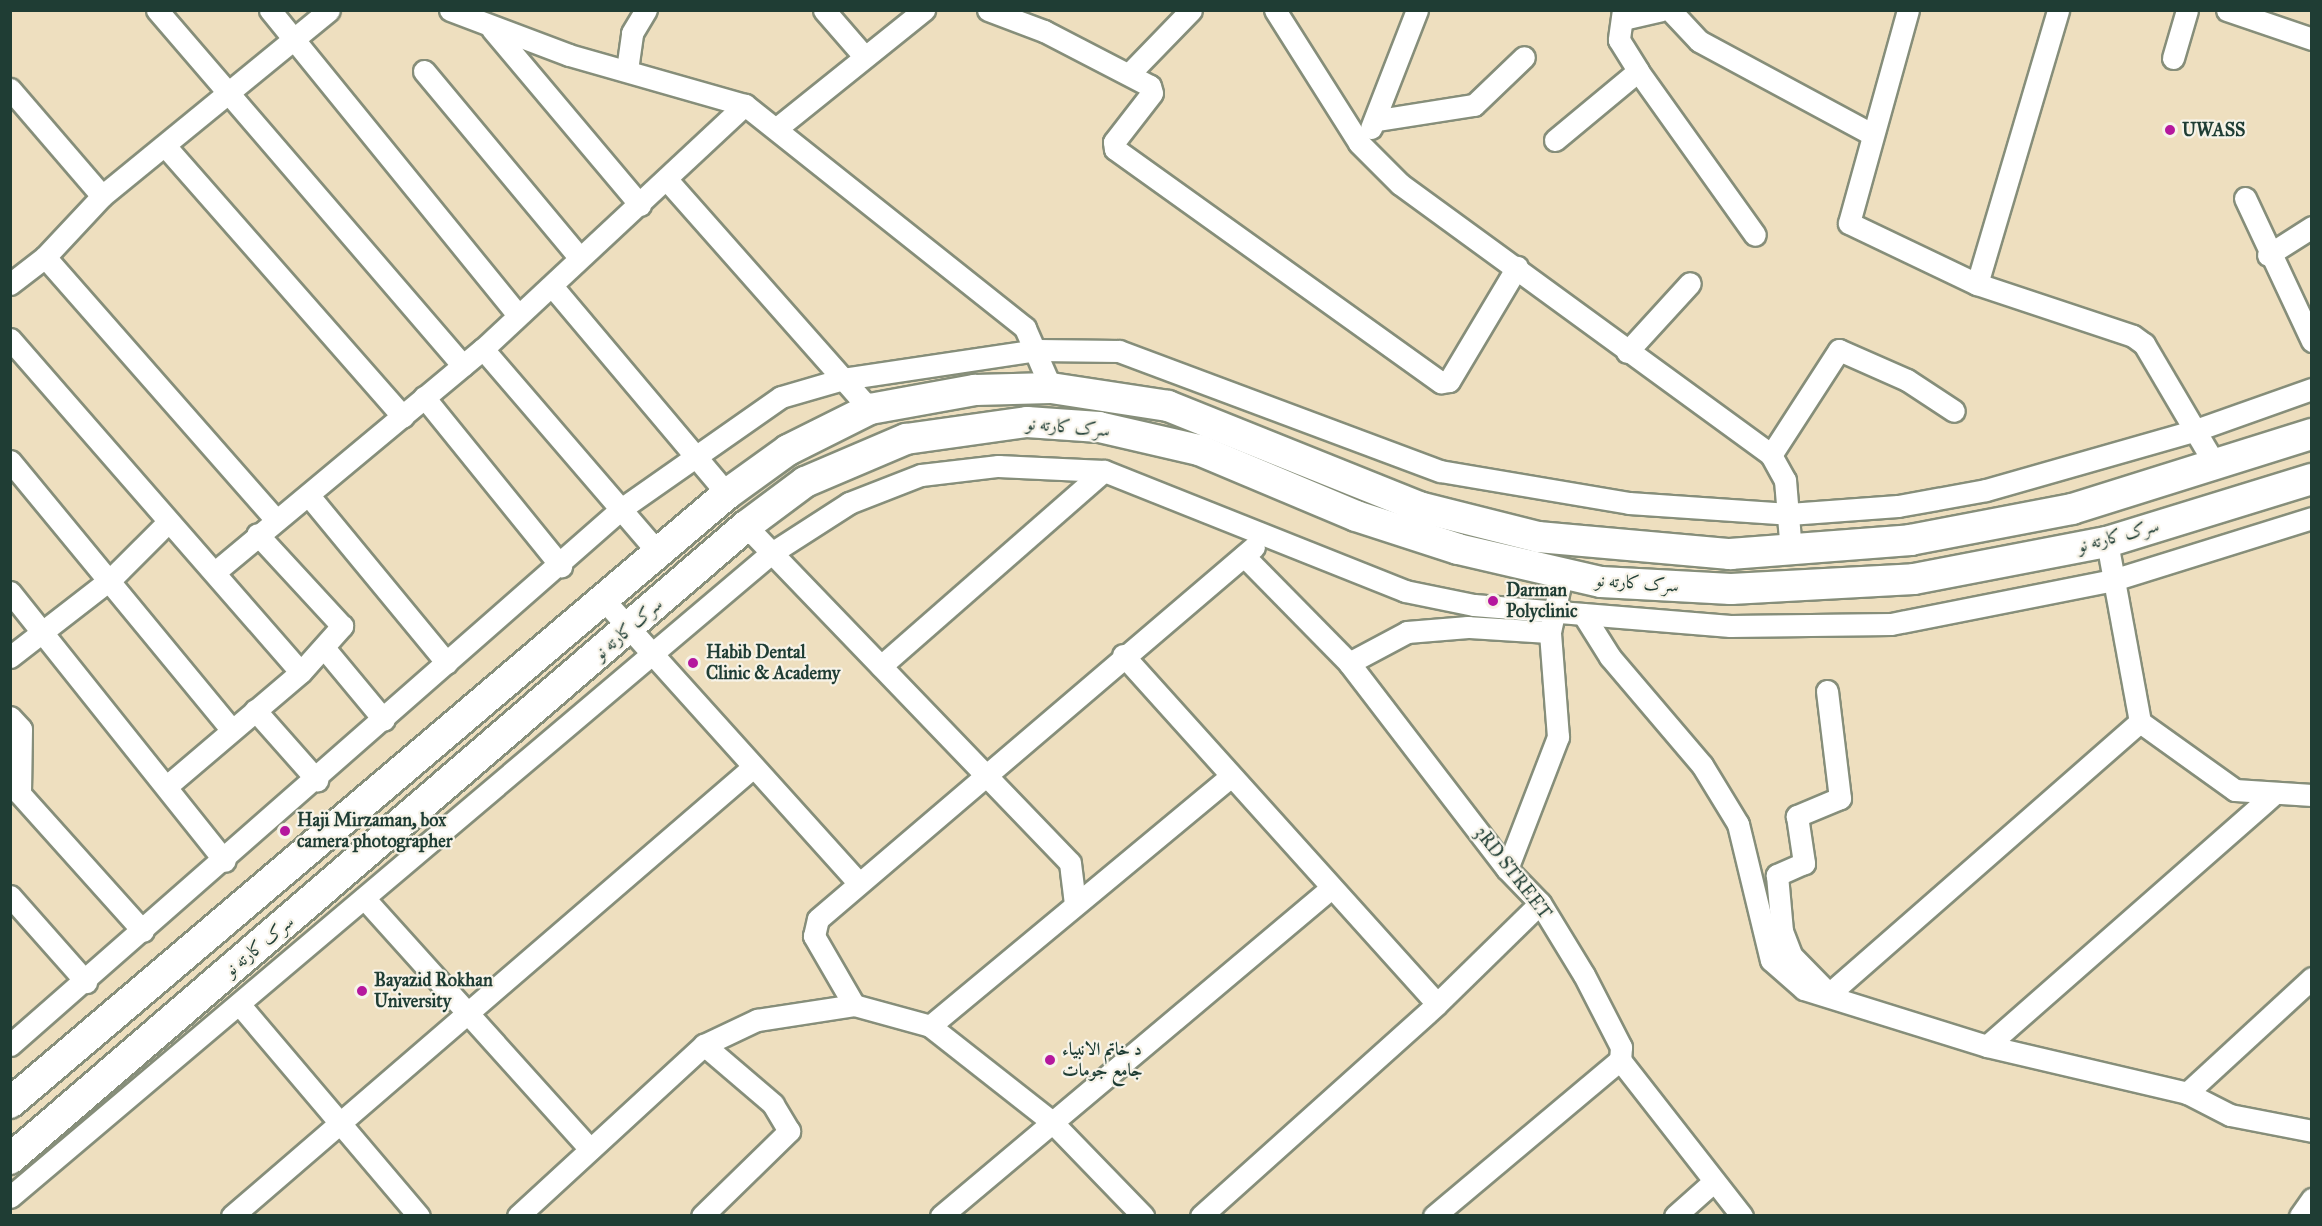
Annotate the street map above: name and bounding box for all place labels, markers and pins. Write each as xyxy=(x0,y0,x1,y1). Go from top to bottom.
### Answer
place label: UWASS xyxy=(2182,119,2245,141)
marker: UWASS xyxy=(2163,123,2177,137)
place label: Darman Polyclinic xyxy=(1506,580,1578,622)
marker: Darman Polyclinic xyxy=(1484,592,1502,610)
place label: Habib Dental Clinic & Academy xyxy=(706,642,840,684)
marker: Habib Dental Clinic & Academy xyxy=(684,654,702,672)
place label: Haji Mirzaman, box camera photographer xyxy=(297,810,452,852)
marker: Haji Mirzaman, box camera photographer xyxy=(278,824,292,838)
place label: Bayazid Rokhan University xyxy=(374,970,493,1012)
marker: Bayazid Rokhan University xyxy=(355,984,369,998)
place label: د خاتم الانبیاء جامع جومات xyxy=(1062,1039,1143,1082)
marker: د خاتم الانبیاء جامع جومات xyxy=(1043,1053,1057,1067)

